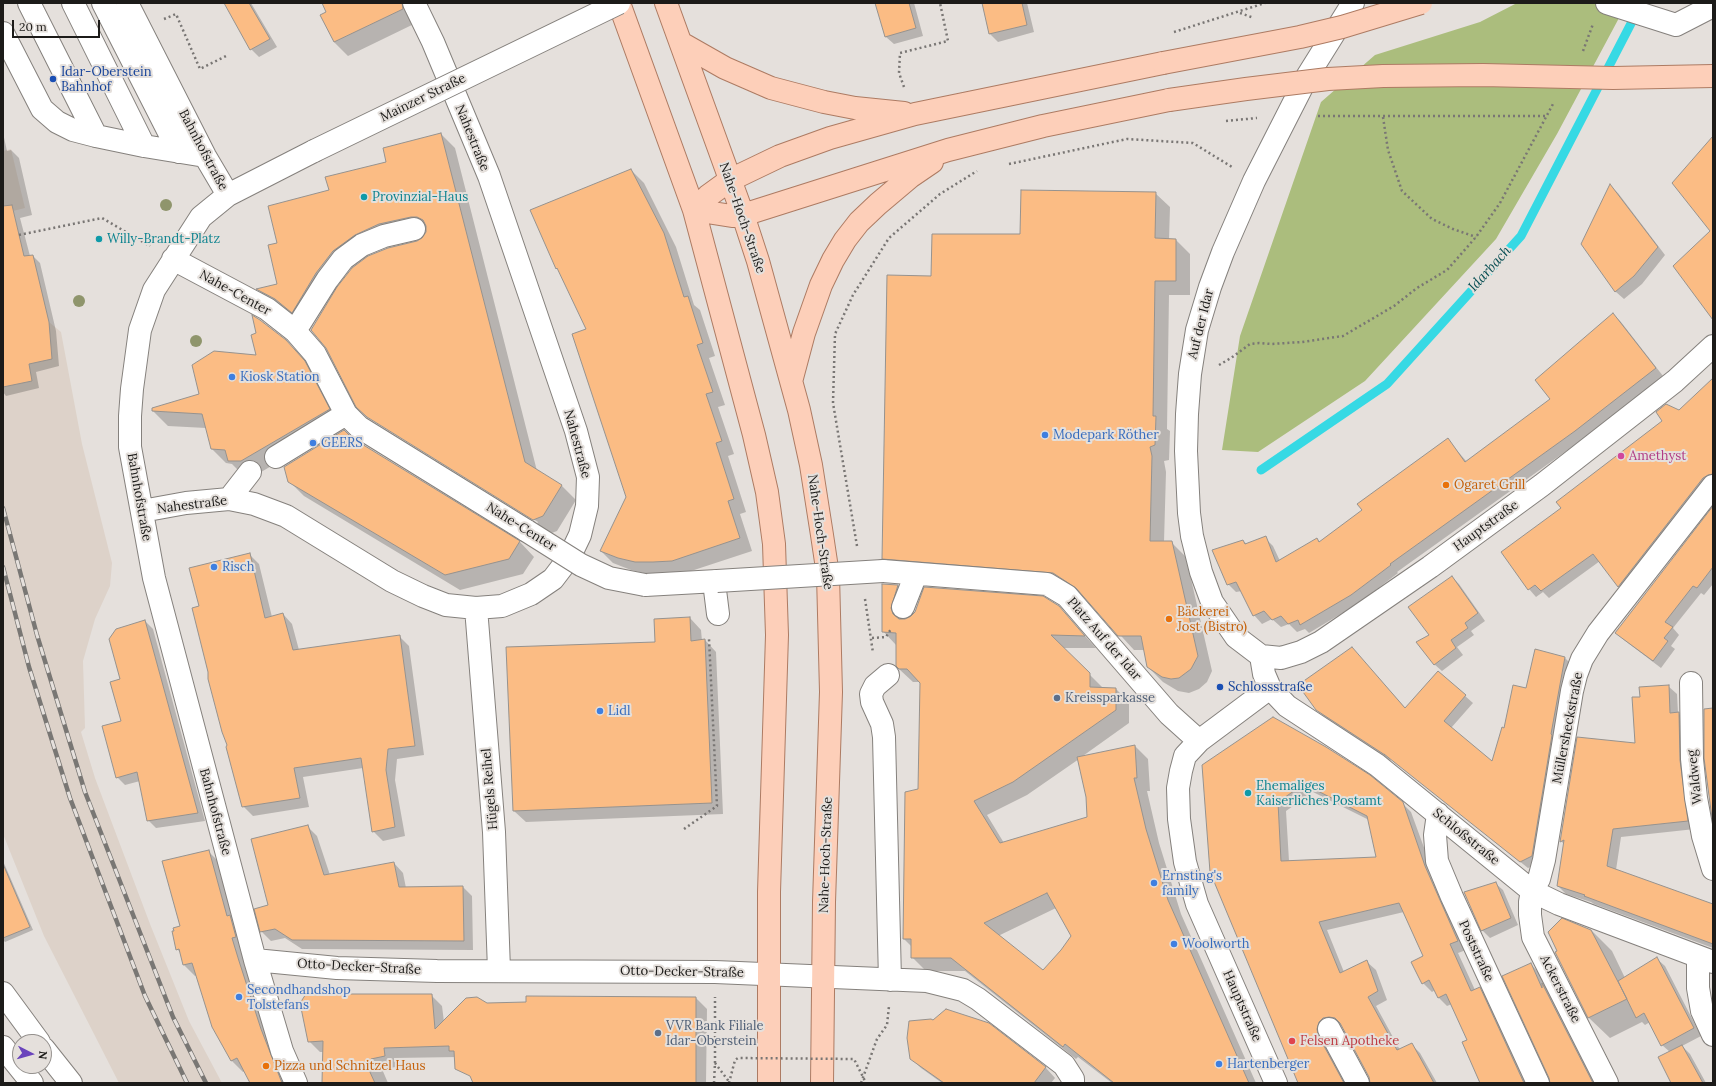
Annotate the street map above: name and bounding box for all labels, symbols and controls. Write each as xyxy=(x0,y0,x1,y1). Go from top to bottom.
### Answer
scale bar xyxy=(14,12,102,38)
text: 20 m xyxy=(19,19,47,34)
place label: Idar-Oberstein Bahnhof xyxy=(61,64,152,95)
street label: Mainzer Straße xyxy=(378,71,468,125)
marker: Idar-Oberstein Bahnhof xyxy=(48,74,58,84)
street label: Nahestraße xyxy=(452,102,492,174)
street label: Bahnhofstraße xyxy=(175,107,231,193)
street label: Nahe-Hoch-Straße xyxy=(716,160,768,276)
place label: Provinzial-Haus xyxy=(372,189,468,205)
marker: Provinzial-Haus xyxy=(359,192,369,202)
place label: Willy-Brandt-Platz xyxy=(107,231,220,247)
marker: Willy-Brandt-Platz xyxy=(94,234,104,244)
water label: Idarbach xyxy=(1465,243,1515,295)
street label: Nahe-Center xyxy=(197,267,273,319)
street label: Auf der Idar xyxy=(1185,287,1217,361)
place label: Kiosk Station xyxy=(240,369,320,385)
marker: Kiosk Station xyxy=(227,372,237,382)
street label: Nahestraße xyxy=(560,408,594,480)
place label: Modepark Röther xyxy=(1053,427,1159,443)
marker: Modepark Röther xyxy=(1040,430,1050,440)
place label: GEERS xyxy=(321,435,363,451)
marker: GEERS xyxy=(308,438,318,448)
place label: Amethyst xyxy=(1629,448,1686,464)
marker: Amethyst xyxy=(1616,451,1626,461)
street label: Bahnhofstraße xyxy=(124,452,154,542)
street label: Nahe-Hoch-Straße xyxy=(804,473,836,591)
place label: Ogaret Grill xyxy=(1454,477,1525,493)
marker: Ogaret Grill xyxy=(1441,480,1451,490)
street label: Nahestraße xyxy=(156,493,228,517)
street label: Hauptstraße xyxy=(1451,497,1521,555)
street label: Nahe-Center xyxy=(483,499,559,555)
place label: Risch xyxy=(222,559,255,575)
marker: Risch xyxy=(209,562,219,572)
street label: Platz Auf der Idar xyxy=(1064,594,1144,684)
place label: Bäckerei Jost (Bistro) xyxy=(1177,604,1247,635)
marker: Bäckerei Jost (Bistro) xyxy=(1164,614,1174,624)
street label: Müllersheckstraße xyxy=(1550,671,1586,785)
place label: Schlossstraße xyxy=(1228,679,1312,695)
marker: Schlossstraße xyxy=(1215,682,1225,692)
place label: Kreissparkasse xyxy=(1065,690,1155,706)
marker: Kreissparkasse xyxy=(1052,693,1062,703)
place label: Lidl xyxy=(608,703,630,719)
marker: Lidl xyxy=(595,706,605,716)
street label: Hügels Reihel xyxy=(479,748,501,830)
street label: Waldweg xyxy=(1684,749,1706,805)
street label: Bahnhofstraße xyxy=(196,767,234,857)
place label: Ehemaliges Kaiserliches Postamt xyxy=(1256,778,1382,809)
marker: Ehemaliges Kaiserliches Postamt xyxy=(1243,788,1253,798)
street label: Nahe-Hoch-Straße xyxy=(816,797,836,913)
street label: Schloßstraße xyxy=(1430,805,1502,869)
place label: Ernsting's family xyxy=(1162,868,1222,899)
marker: Ernsting's family xyxy=(1149,878,1159,888)
street label: Poststraße xyxy=(1455,918,1497,984)
place label: Woolworth xyxy=(1182,936,1250,952)
marker: Woolworth xyxy=(1169,939,1179,949)
street label: Ackerstraße xyxy=(1536,953,1584,1025)
street label: Otto-Decker-Straße xyxy=(297,956,421,978)
street label: Otto-Decker-Straße xyxy=(620,963,744,981)
street label: Hauptstraße xyxy=(1219,968,1265,1044)
place label: Secondhandshop Tolstefans xyxy=(247,982,351,1013)
marker: Secondhandshop Tolstefans xyxy=(234,992,244,1002)
place label: VVR Bank Filiale Idar-Oberstein xyxy=(666,1018,764,1049)
marker: VVR Bank Filiale Idar-Oberstein xyxy=(653,1028,663,1038)
place label: Felsen Apotheke xyxy=(1300,1033,1399,1049)
north arrow xyxy=(12,1034,52,1074)
marker: Felsen Apotheke xyxy=(1287,1036,1297,1046)
text: N xyxy=(36,1050,50,1060)
place label: Hartenberger xyxy=(1227,1056,1309,1072)
place label: Pizza und Schnitzel Haus xyxy=(274,1058,426,1074)
marker: Hartenberger xyxy=(1214,1059,1224,1069)
marker: Pizza und Schnitzel Haus xyxy=(261,1061,271,1071)

